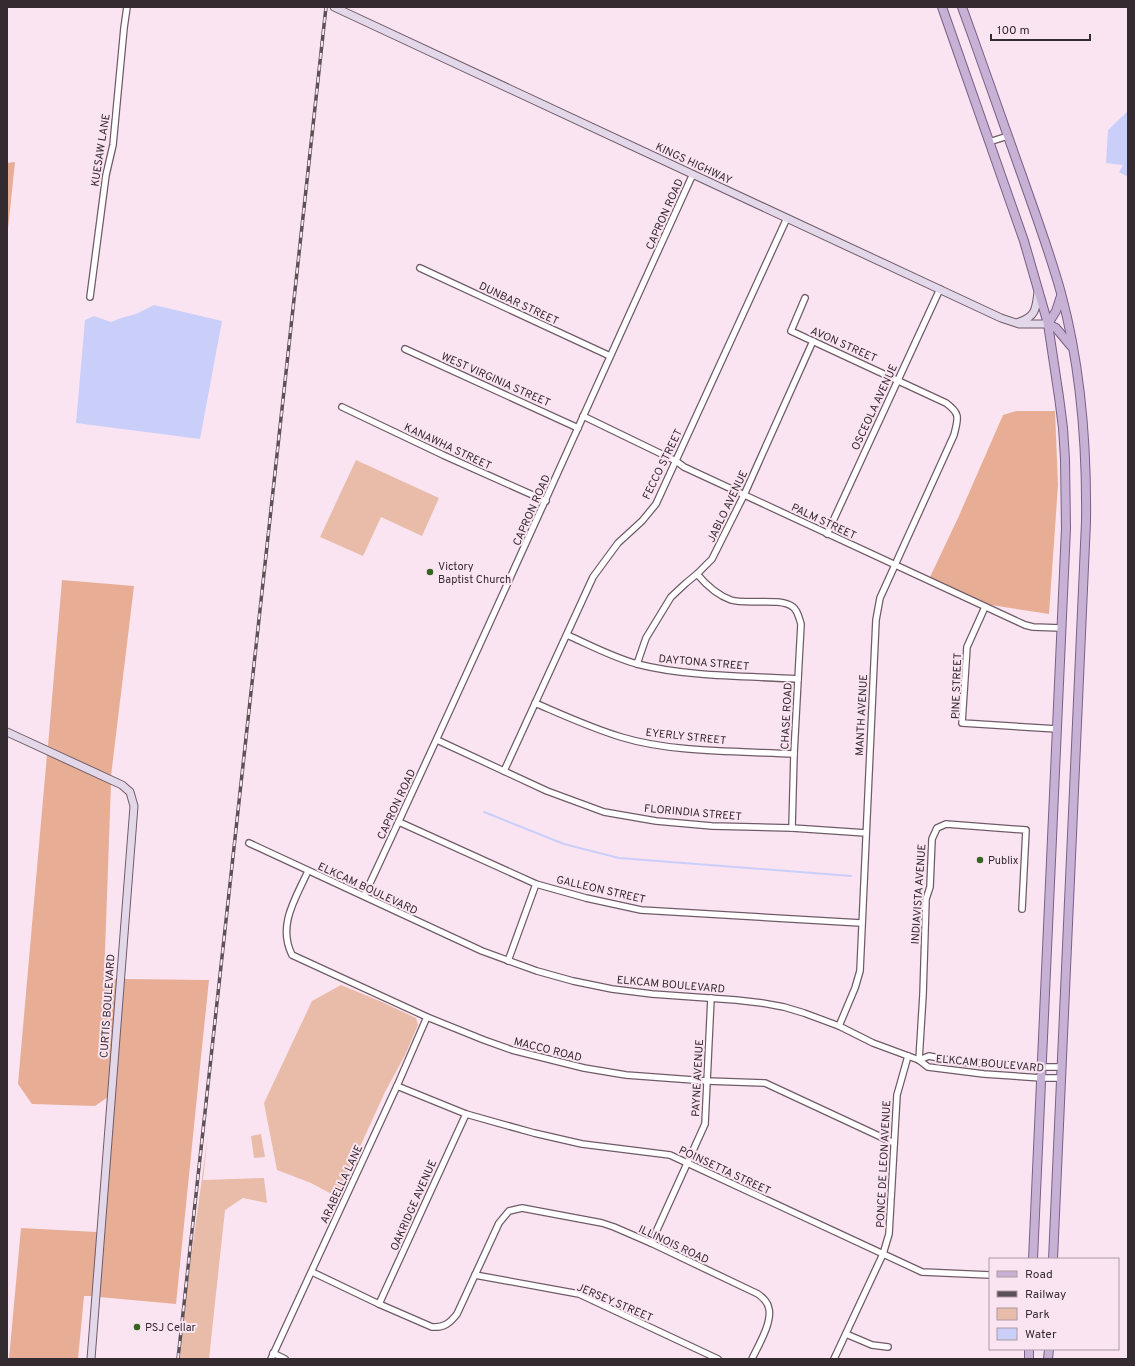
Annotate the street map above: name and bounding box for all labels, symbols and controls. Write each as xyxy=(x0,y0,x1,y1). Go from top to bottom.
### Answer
scale bar xyxy=(991,16,1090,42)
text: 100 m xyxy=(997,23,1030,39)
street label: KUESAW LANE xyxy=(88,113,114,188)
street label: KINGS HIGHWAY xyxy=(653,140,734,188)
street label: CAPRON ROAD xyxy=(643,177,687,252)
street label: DUNBAR STREET xyxy=(476,279,561,329)
street label: AVON STREET xyxy=(808,324,879,366)
street label: WEST VIRGINIA STREET xyxy=(439,350,552,410)
street label: OSCEOLA AVENUE xyxy=(849,362,901,453)
street label: KANAWHA STREET xyxy=(402,421,493,473)
street label: FECCO STREET xyxy=(640,427,686,502)
street label: JABLO AVENUE xyxy=(704,468,751,545)
street label: CAPRON ROAD xyxy=(510,473,554,548)
street label: PALM STREET xyxy=(789,501,858,543)
place label: Victory Baptist Church xyxy=(438,560,511,587)
marker: Victory Baptist Church xyxy=(425,567,435,577)
street label: DAYTONA STREET xyxy=(658,652,750,674)
street label: PINE STREET xyxy=(949,653,965,720)
street label: MANTH AVENUE xyxy=(853,674,871,756)
street label: CHASE ROAD xyxy=(778,682,796,750)
street label: EYERLY STREET xyxy=(645,726,727,748)
street label: CAPRON ROAD xyxy=(374,767,419,842)
street label: FLORINDIA STREET xyxy=(643,802,742,824)
street label: INDIAVISTA AVENUE xyxy=(909,843,929,945)
place label: Publix xyxy=(988,854,1019,868)
marker: Publix xyxy=(975,855,985,865)
street label: ELKCAM BOULEVARD xyxy=(315,860,420,918)
street label: GALLEON STREET xyxy=(555,873,647,907)
street label: CURTIS BOULEVARD xyxy=(97,954,119,1058)
street label: ELKCAM BOULEVARD xyxy=(616,973,726,997)
street label: MACCO ROAD xyxy=(512,1035,583,1065)
street label: PAYNE AVENUE xyxy=(689,1039,707,1117)
street label: ELKCAM BOULEVARD xyxy=(935,1052,1045,1076)
street label: PONCE DE LEON AVENUE xyxy=(874,1100,894,1228)
street label: ARABELLA LANE xyxy=(318,1143,366,1226)
street label: POINSETTA STREET xyxy=(676,1143,773,1198)
street label: OAKRIDGE AVENUE xyxy=(388,1158,440,1253)
street label: ILLINOIS ROAD xyxy=(636,1222,711,1267)
legend xyxy=(989,1258,1119,1350)
text: Road xyxy=(1025,1267,1053,1283)
street label: JERSEY STREET xyxy=(574,1281,655,1325)
text: Railway xyxy=(1025,1287,1066,1303)
text: Park xyxy=(1025,1307,1050,1323)
place label: PSJ Cellar xyxy=(145,1321,197,1335)
marker: PSJ Cellar xyxy=(132,1322,142,1332)
text: Water xyxy=(1025,1327,1057,1343)

